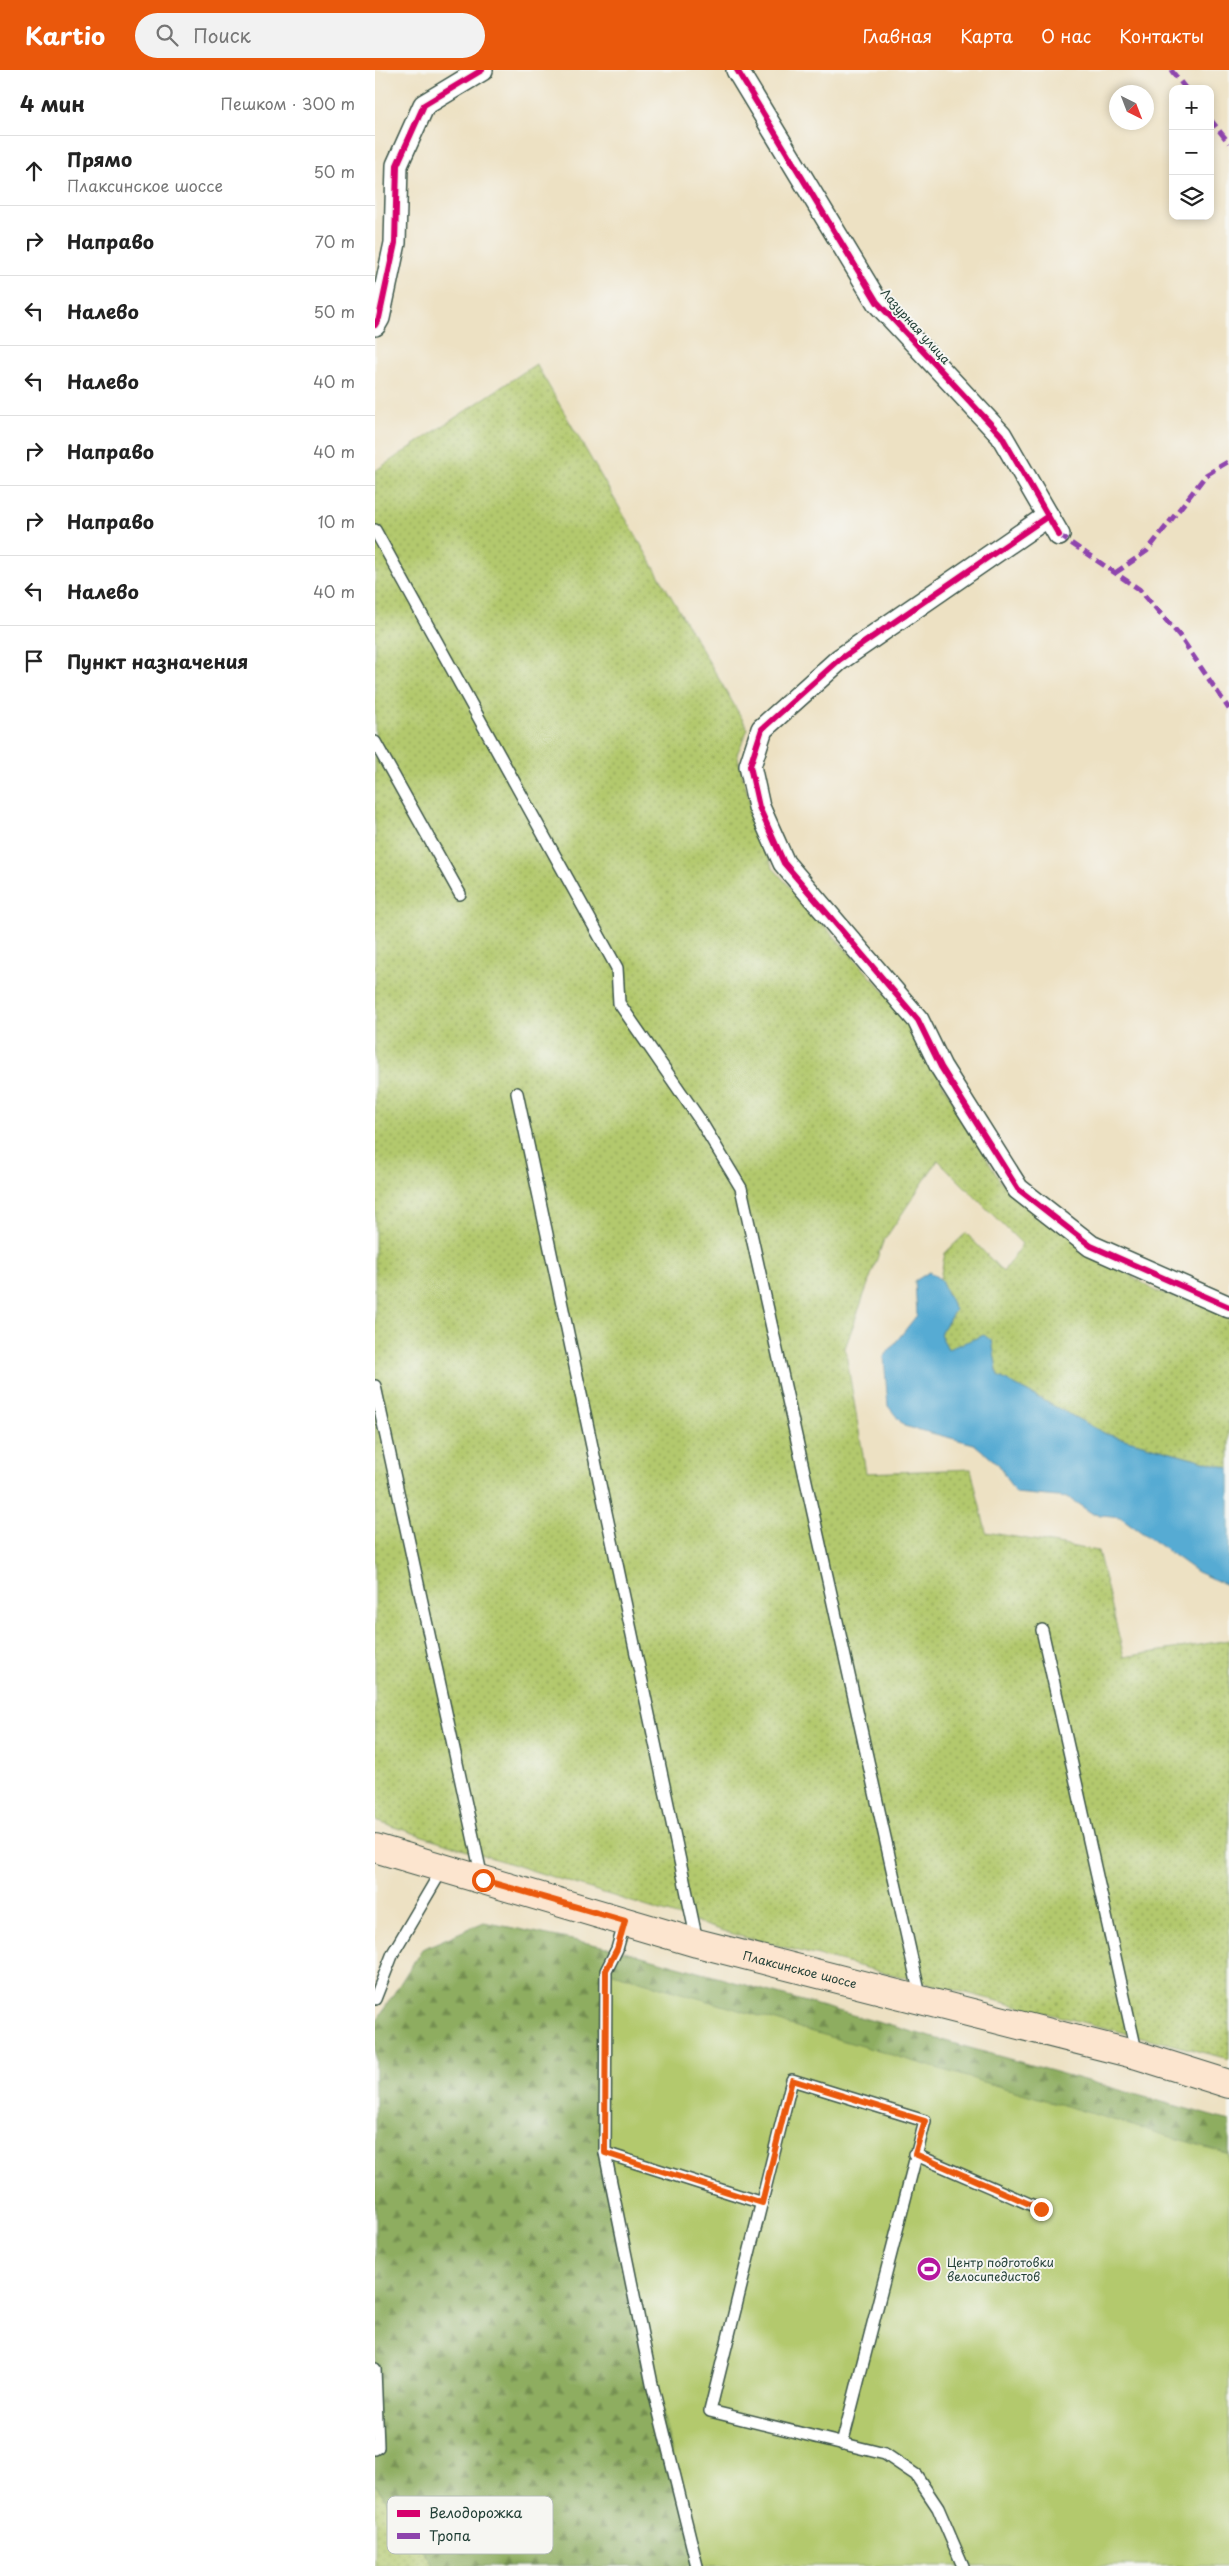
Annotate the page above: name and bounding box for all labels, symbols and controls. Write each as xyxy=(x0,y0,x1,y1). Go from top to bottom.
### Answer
search box xyxy=(135,13,485,58)
text: Kartio xyxy=(25,17,105,53)
icon: search xyxy=(153,21,181,49)
text: Поиск xyxy=(193,21,251,49)
text: Главная xyxy=(863,22,932,49)
text: Карта xyxy=(960,22,1013,49)
text: О нас xyxy=(1041,22,1091,49)
text: Контакты xyxy=(1119,22,1204,49)
north arrow xyxy=(1109,85,1154,130)
map controls xyxy=(1169,85,1214,220)
button: + xyxy=(1169,85,1214,130)
text: 4 мин xyxy=(20,87,85,119)
text: Пешком · 300 m xyxy=(221,91,355,115)
button: − xyxy=(1169,130,1214,175)
text: Прямо xyxy=(67,145,132,173)
icon: ahead xyxy=(20,157,48,185)
text: 50 m xyxy=(314,159,355,183)
text: Плаксинское шоссе xyxy=(67,173,223,197)
button: layers xyxy=(1169,175,1214,220)
icon: right xyxy=(20,227,48,255)
text: Направо xyxy=(67,227,154,255)
text: 70 m xyxy=(315,229,355,253)
street label: Лазурная улица xyxy=(877,284,955,368)
icon: left xyxy=(20,297,48,325)
text: Налево xyxy=(67,297,139,325)
text: 50 m xyxy=(314,299,355,323)
icon: left xyxy=(20,367,48,395)
text: Налево xyxy=(67,367,139,395)
text: 40 m xyxy=(313,369,355,393)
icon: right xyxy=(20,437,48,465)
text: Направо xyxy=(67,437,154,465)
text: 40 m xyxy=(313,439,355,463)
icon: right xyxy=(20,507,48,535)
text: Направо xyxy=(67,507,154,535)
text: 10 m xyxy=(318,509,355,533)
icon: left xyxy=(20,577,48,605)
text: Налево xyxy=(67,577,139,605)
text: 40 m xyxy=(313,579,355,603)
icon: arrive xyxy=(20,647,48,675)
text: Пункт назначения xyxy=(67,647,248,675)
route start xyxy=(472,1869,495,1892)
street label: Плаксинское шоссе xyxy=(741,1946,859,1992)
route end xyxy=(1030,2198,1053,2221)
place label: Центр подготовки велосипедистов xyxy=(947,2253,1054,2285)
sports icon: Центр подготовки велосипедистов xyxy=(916,2256,942,2282)
legend xyxy=(387,2496,553,2554)
text: Велодорожка xyxy=(429,2502,523,2523)
text: Тропа xyxy=(429,2525,471,2546)

